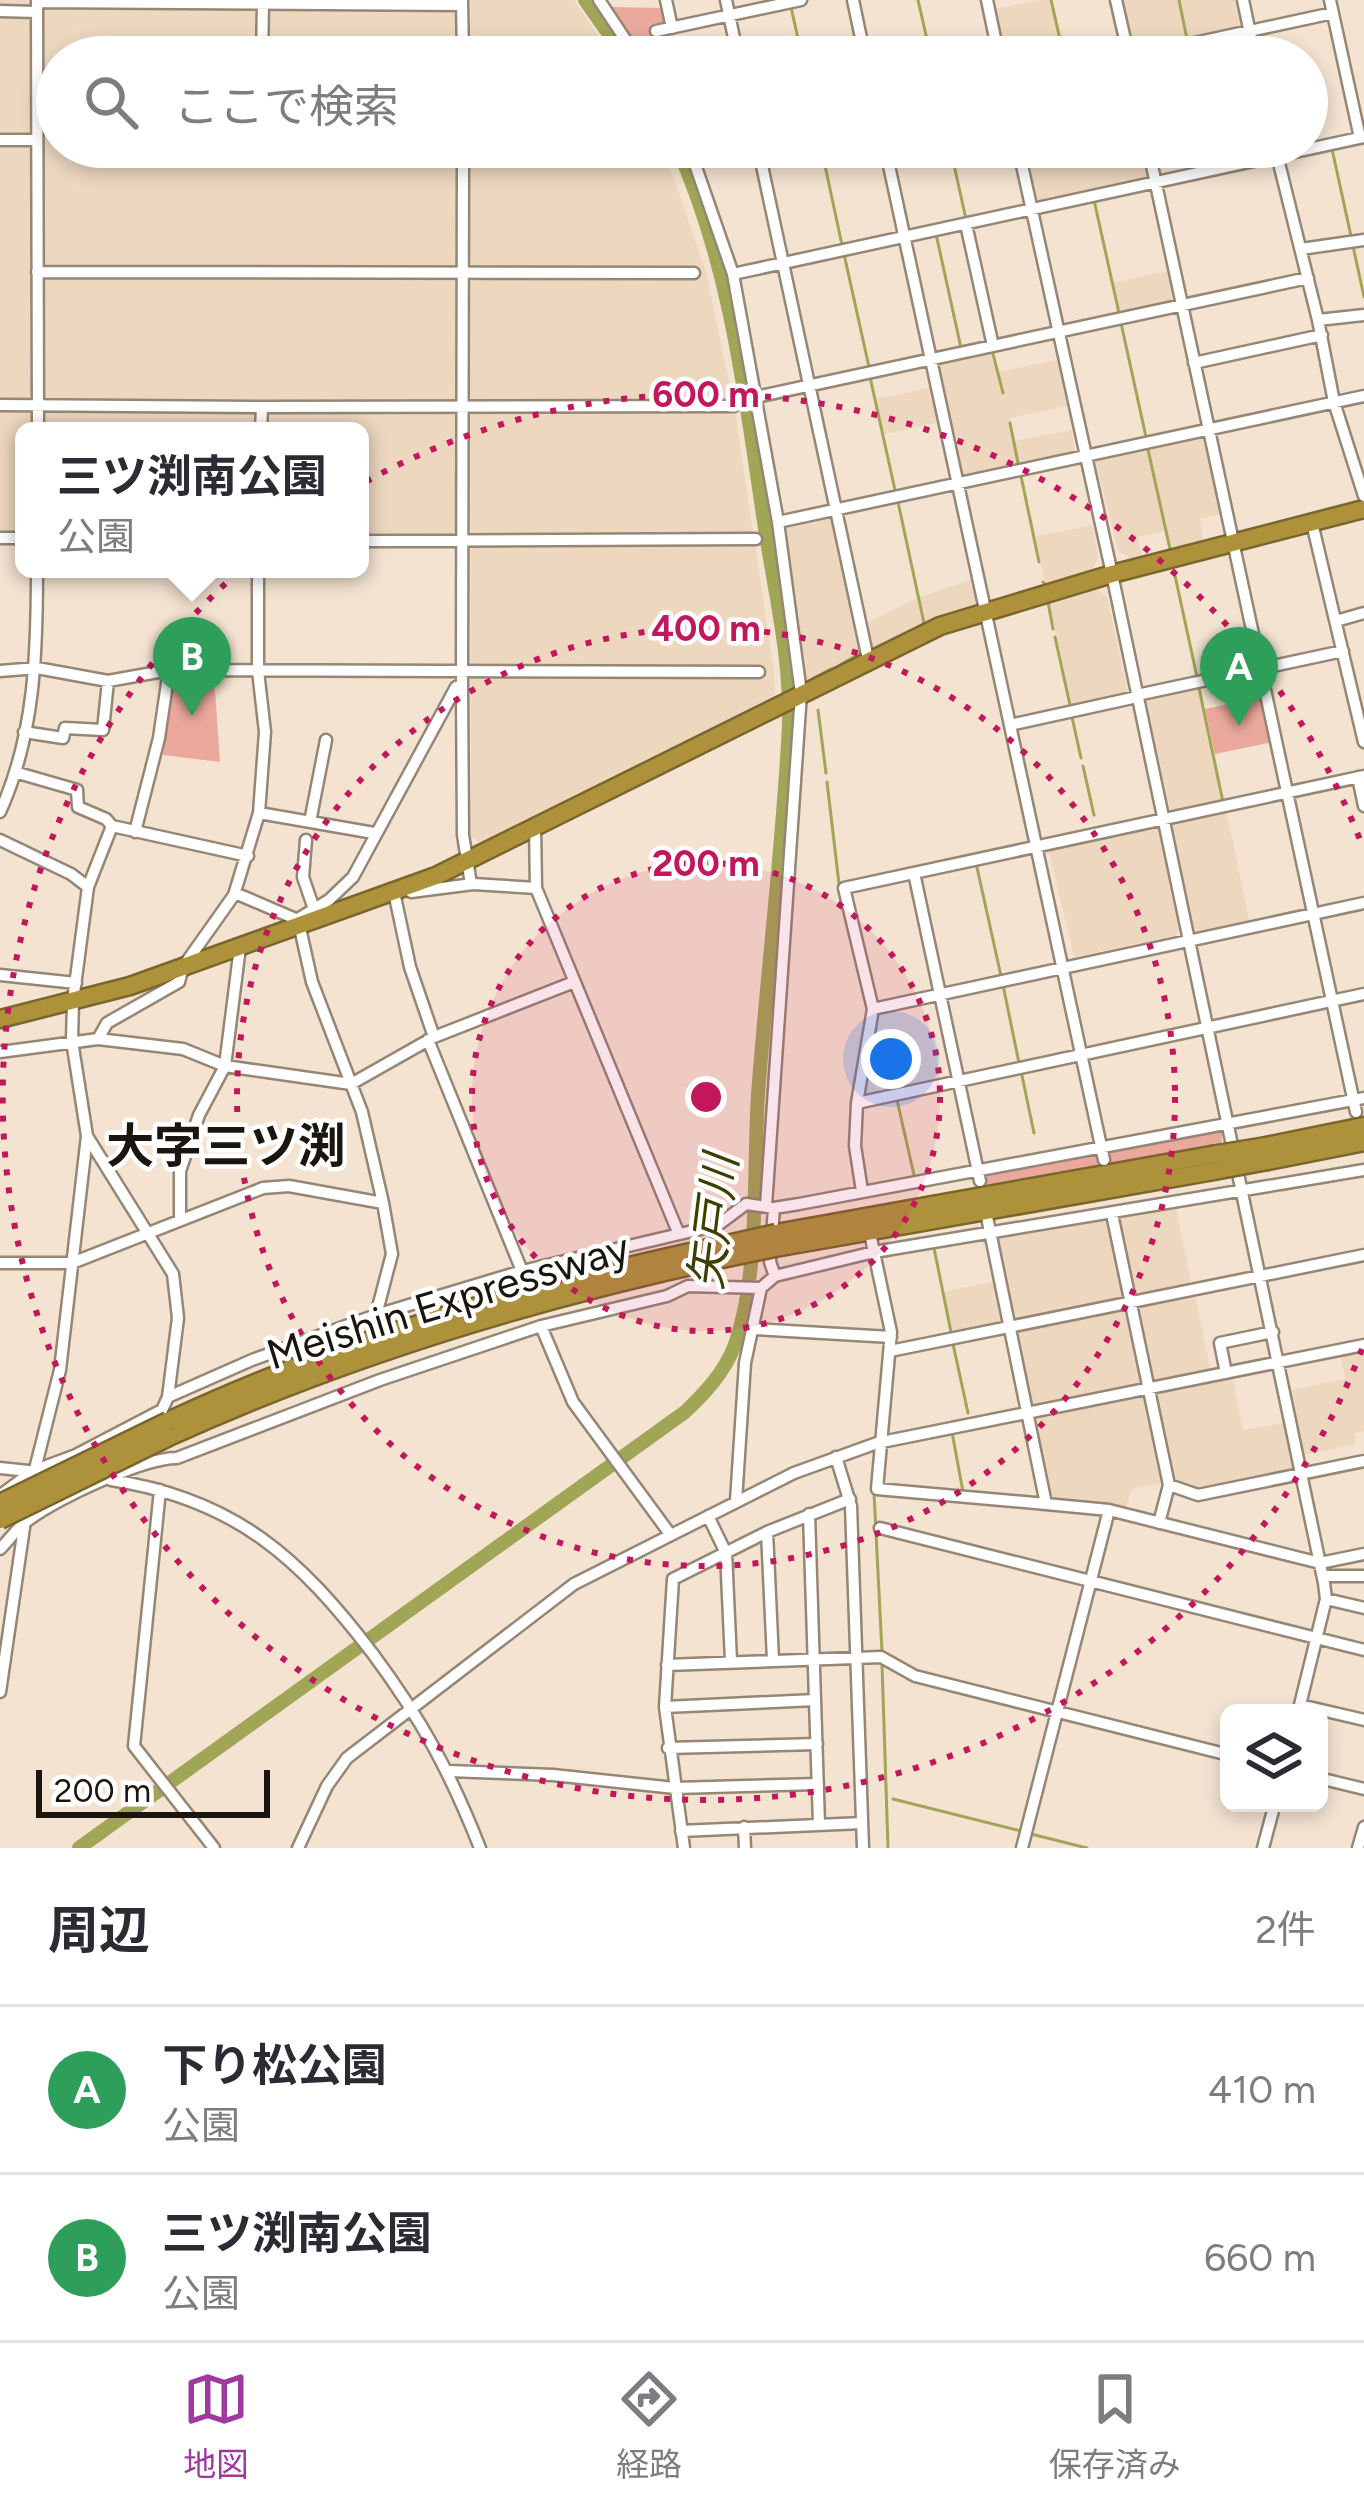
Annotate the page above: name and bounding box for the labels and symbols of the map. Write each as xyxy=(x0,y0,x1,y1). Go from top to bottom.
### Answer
text: 600 m xyxy=(652,373,760,416)
text: 400 m xyxy=(651,607,761,650)
pin: B xyxy=(153,617,231,716)
pin: A xyxy=(1200,627,1278,726)
text: 200 m xyxy=(652,842,760,885)
your location xyxy=(861,1029,921,1089)
centre of rings xyxy=(685,1076,727,1118)
district label: 大字三ツ渕 xyxy=(106,1117,346,1175)
water label: 矢戸川 xyxy=(678,1148,749,1292)
street label: Meishin Expressway xyxy=(261,1222,635,1380)
scale bar xyxy=(36,1764,270,1817)

